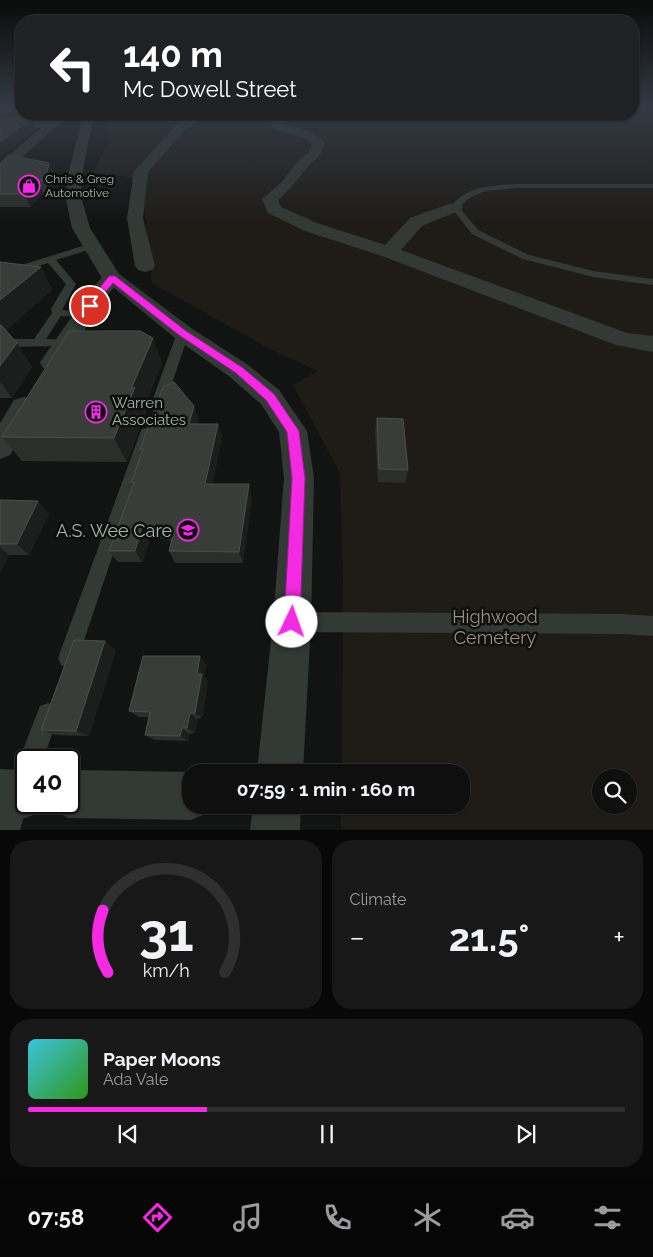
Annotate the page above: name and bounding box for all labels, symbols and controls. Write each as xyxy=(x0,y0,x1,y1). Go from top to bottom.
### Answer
text: 140 m xyxy=(123,34,223,75)
icon: left xyxy=(40,35,105,100)
text: Mc Dowell Street xyxy=(123,76,297,102)
place label: Chris & Greg Automotive xyxy=(45,172,114,200)
shop icon: Chris & Greg Automotive xyxy=(17,174,41,198)
pin xyxy=(69,285,111,327)
icon: arrive xyxy=(76,292,104,320)
place label: Warren Associates xyxy=(112,394,186,429)
building icon: Warren Associates xyxy=(84,400,108,424)
school or university icon: A.S. Wee Care xyxy=(176,518,200,542)
place label: A.S. Wee Care xyxy=(56,520,172,541)
position arrow xyxy=(265,595,317,647)
park label: Highwood Cemetery xyxy=(452,606,538,648)
speed limit sign: 40 xyxy=(15,749,80,814)
map controls xyxy=(592,769,637,814)
button: search xyxy=(592,769,637,814)
text: 07:59 · 1 min · 160 m xyxy=(237,778,415,800)
text: Climate xyxy=(350,890,406,909)
text: 31 xyxy=(138,902,193,963)
text: 21.5° xyxy=(449,915,529,960)
text: − xyxy=(350,921,365,954)
text: + xyxy=(613,921,625,954)
text: km/h xyxy=(142,960,189,981)
text: Paper Moons xyxy=(103,1048,221,1070)
text: Ada Vale xyxy=(103,1070,168,1089)
icon: previous xyxy=(114,1120,142,1148)
icon: pause xyxy=(313,1120,341,1148)
icon: next xyxy=(512,1120,540,1148)
icon: directions xyxy=(140,1200,175,1235)
icon: music xyxy=(230,1200,265,1235)
icon: phone xyxy=(320,1200,355,1235)
icon: climate xyxy=(410,1200,445,1235)
icon: car xyxy=(500,1200,535,1235)
icon: filters xyxy=(590,1200,625,1235)
text: 07:58 xyxy=(28,1204,84,1230)

